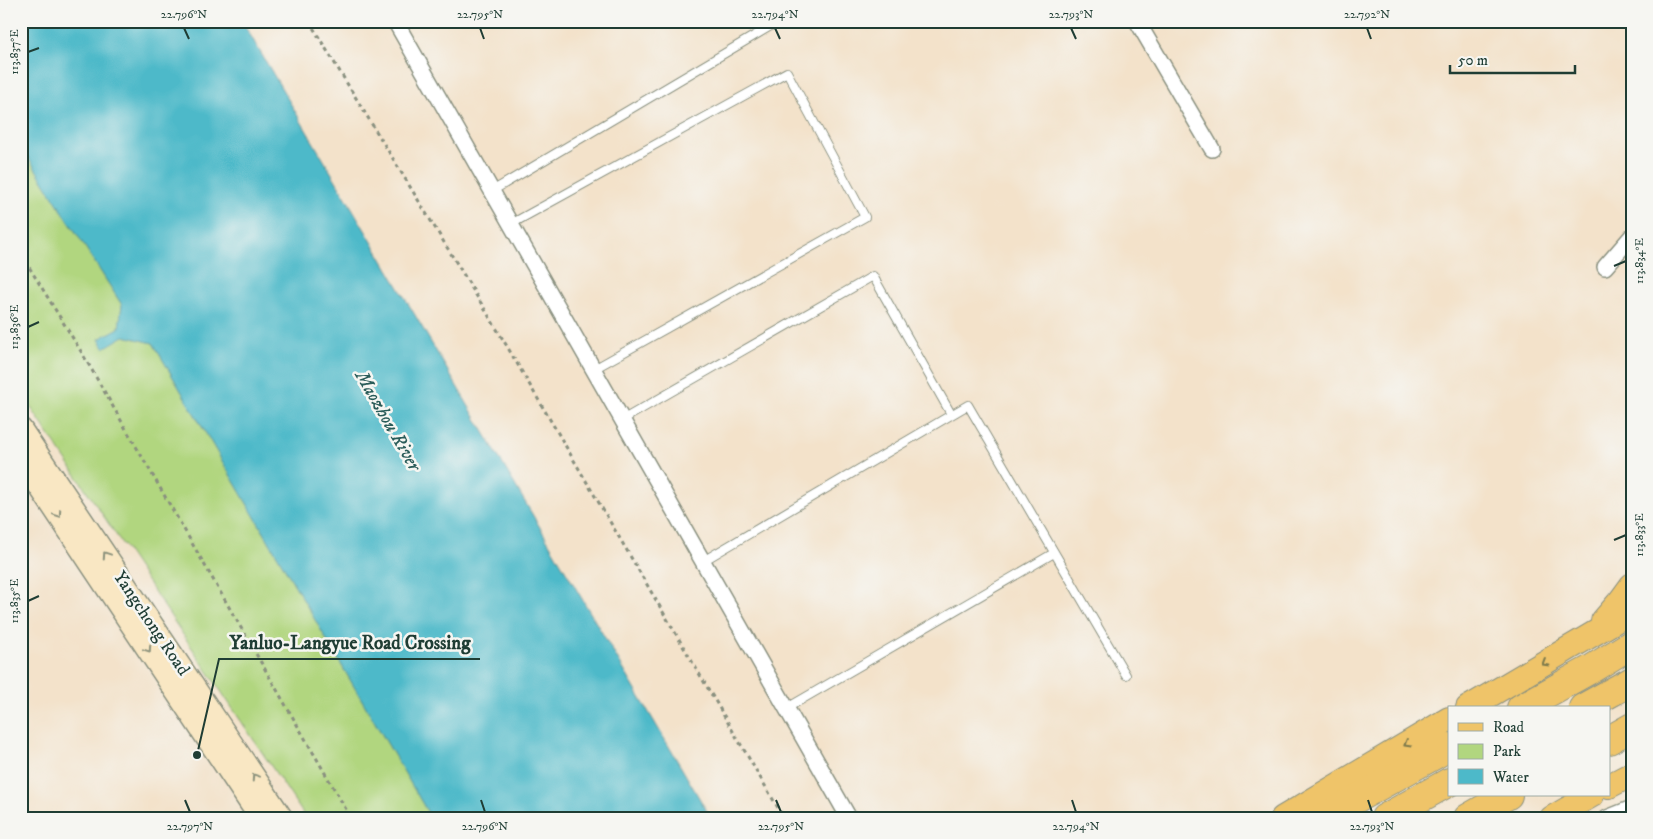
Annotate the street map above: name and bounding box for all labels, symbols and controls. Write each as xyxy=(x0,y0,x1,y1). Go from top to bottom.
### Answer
text: 22.796°N xyxy=(161,7,207,22)
text: 22.795°N xyxy=(457,7,503,22)
text: 22.794°N xyxy=(751,7,799,22)
text: 22.793°N xyxy=(1049,7,1093,22)
text: 22.792°N xyxy=(1344,7,1390,22)
text: 113.837°E xyxy=(7,29,22,75)
scale bar xyxy=(1450,42,1576,74)
text: 50 m xyxy=(1458,51,1488,70)
text: 113.834°E xyxy=(1632,238,1647,284)
text: 113.836°E xyxy=(7,304,22,350)
water label: Maozhou River xyxy=(349,365,427,477)
one-way arrow xyxy=(52,508,61,518)
text: 113.833°E xyxy=(1632,513,1647,557)
one-way arrow xyxy=(103,551,112,561)
street label: Yangchong Road xyxy=(108,567,194,680)
text: 113.835°E xyxy=(7,578,22,623)
callout: Yanluo-Langyue Road Crossing xyxy=(219,625,480,659)
text: Yanluo-Langyue Road Crossing xyxy=(229,632,471,655)
one-way arrow xyxy=(142,644,151,653)
one-way arrow xyxy=(1541,656,1550,666)
legend xyxy=(1448,706,1610,796)
text: Road xyxy=(1493,718,1525,737)
one-way arrow xyxy=(1404,738,1413,748)
text: Park xyxy=(1493,742,1522,761)
text: Water xyxy=(1492,768,1529,787)
one-way arrow xyxy=(252,774,261,783)
text: 22.797°N xyxy=(167,819,213,834)
text: 22.796°N xyxy=(462,819,508,834)
text: 22.795°N xyxy=(758,819,804,834)
text: 22.794°N xyxy=(1052,819,1100,834)
text: 22.793°N xyxy=(1350,819,1394,834)

